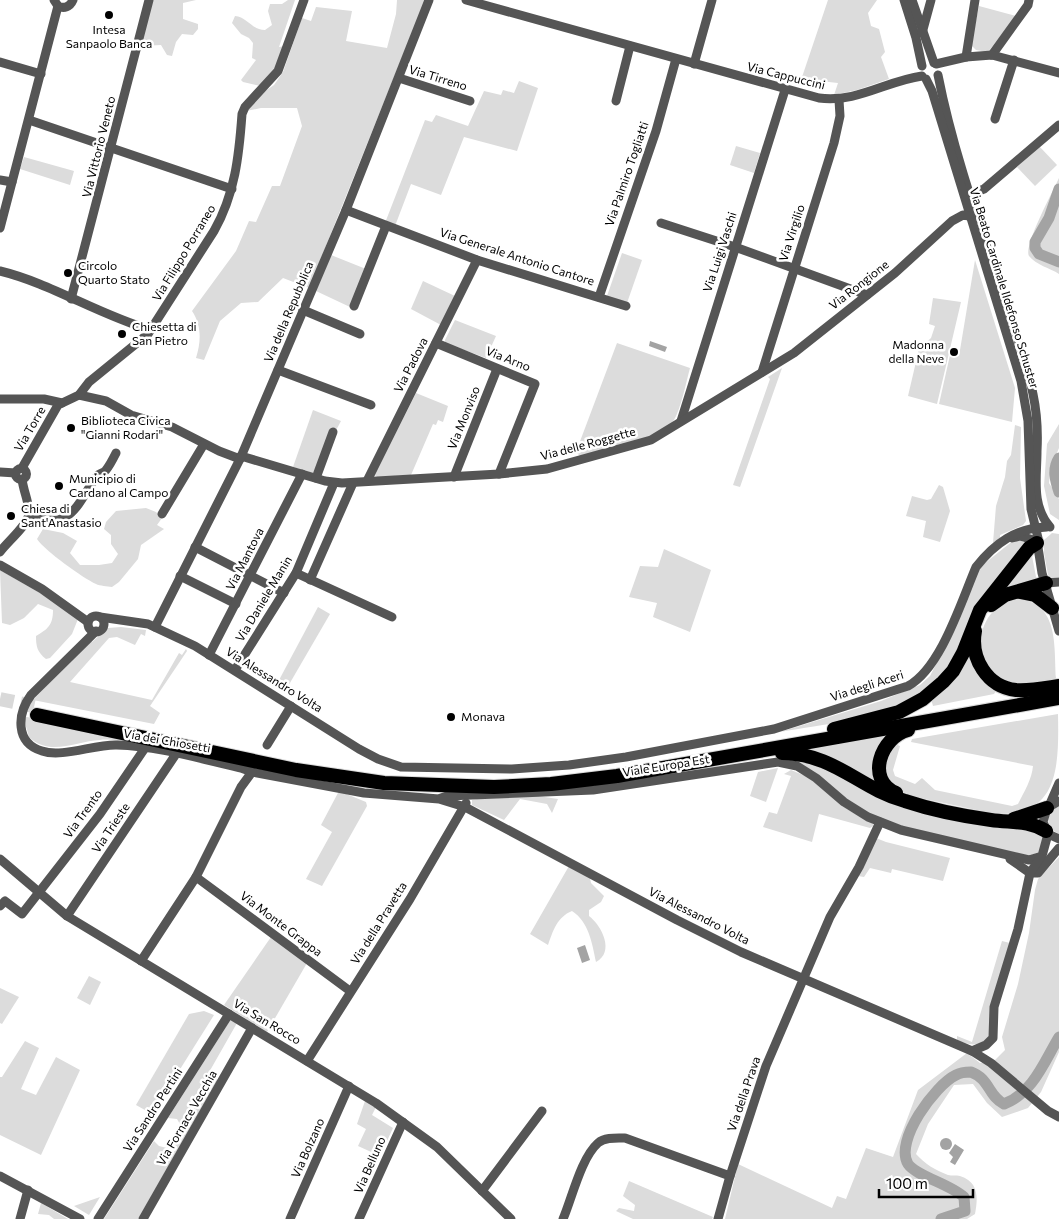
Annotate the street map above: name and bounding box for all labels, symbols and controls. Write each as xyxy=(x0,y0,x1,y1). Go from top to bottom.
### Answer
marker: Intesa Sanpaolo Banca xyxy=(103,9,115,21)
place label: Intesa Sanpaolo Banca xyxy=(66,22,152,50)
street label: Via Cappuccini xyxy=(746,59,827,92)
street label: Via Tirreno xyxy=(407,62,469,93)
street label: Via Vittorio Veneto xyxy=(79,94,117,199)
street label: Via Palmiro Togliatti xyxy=(602,119,651,228)
street label: Via Beato Cardinale Ildefonso Schuster xyxy=(968,186,1042,390)
street label: Via Filippo Porraneo xyxy=(149,202,218,303)
street label: Via Virgilio xyxy=(775,203,807,263)
street label: Via Luigi Vaschi xyxy=(699,210,739,294)
street label: Via Generale Antonio Cantore xyxy=(438,224,596,288)
street label: Via Rongione xyxy=(826,257,891,312)
place label: Circolo Quarto Stato xyxy=(78,258,150,286)
street label: Via della Repubblica xyxy=(261,259,316,364)
marker: Circolo Quarto Stato xyxy=(62,267,74,279)
place label: Chiesetta di San Pietro xyxy=(132,319,197,347)
marker: Chiesetta di San Pietro xyxy=(116,328,128,340)
street label: Via Padova xyxy=(390,335,430,394)
place label: Madonna della Neve xyxy=(889,337,944,365)
street label: Via Arno xyxy=(484,343,533,373)
marker: Madonna della Neve xyxy=(948,346,960,358)
street label: Via Monviso xyxy=(444,384,482,451)
street label: Via Torre xyxy=(11,404,48,453)
place label: Biblioteca Civica "Gianni Rodari" xyxy=(81,413,171,441)
marker: Biblioteca Civica "Gianni Rodari" xyxy=(65,422,77,434)
street label: Via delle Roggette xyxy=(539,424,637,462)
place label: Municipio di Cardano al Campo xyxy=(69,471,169,499)
marker: Municipio di Cardano al Campo xyxy=(53,480,65,492)
place label: Chiesa di Sant'Anastasio xyxy=(21,501,102,529)
marker: Chiesa di Sant'Anastasio xyxy=(5,510,17,522)
street label: Via Mantova xyxy=(222,525,266,592)
street label: Via Daniele Manin xyxy=(232,553,294,644)
street label: Via Alessandro Volta xyxy=(224,644,325,715)
street label: Via degli Aceri xyxy=(828,667,905,703)
place label: Monava xyxy=(461,709,505,723)
marker: Monava xyxy=(445,711,457,723)
street label: Via dei Chiosetti xyxy=(122,725,212,755)
street label: Viale Europa Est xyxy=(621,751,710,779)
street label: Via Trento xyxy=(60,786,104,840)
street label: Via Trieste xyxy=(88,800,132,855)
street label: Via della Pravetta xyxy=(347,879,409,966)
street label: Via Alessandro Volta xyxy=(647,884,752,947)
street label: Via Monte Grappa xyxy=(238,888,325,959)
street label: Via San Rocco xyxy=(231,996,304,1047)
street label: Via della Prava xyxy=(724,1054,762,1133)
street label: Via Sandro Pertini xyxy=(120,1065,185,1154)
street label: Via Fornace Vecchia xyxy=(153,1067,219,1168)
street label: Via Bolzano xyxy=(288,1115,327,1180)
street label: Via Belluno xyxy=(350,1134,388,1195)
scale bar xyxy=(879,1166,973,1198)
text: 100 m xyxy=(886,1174,928,1192)

